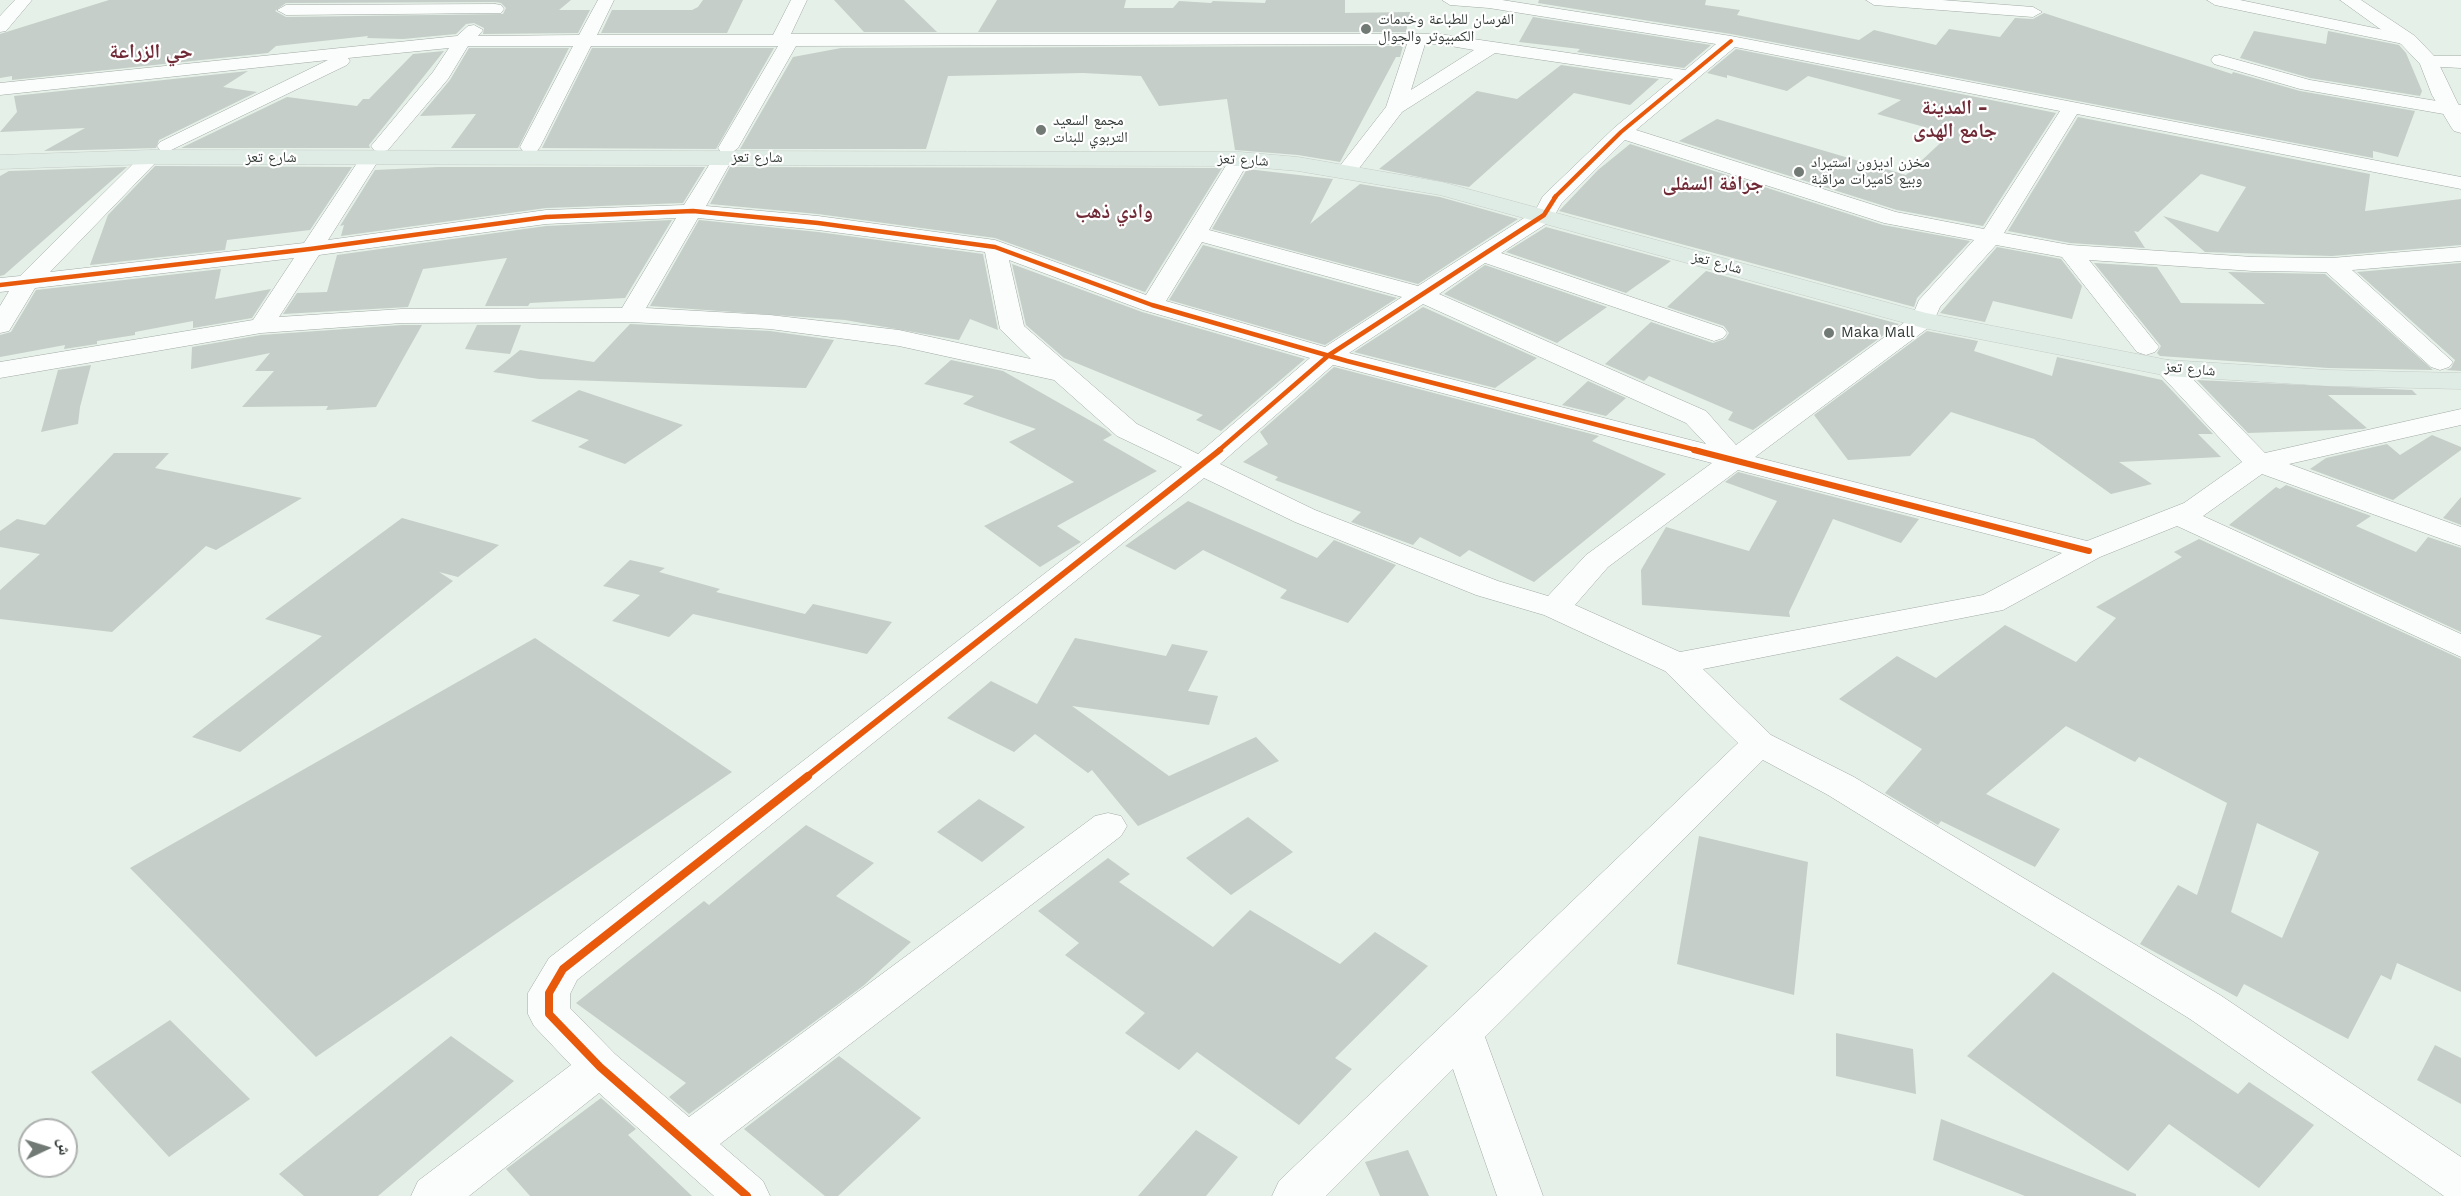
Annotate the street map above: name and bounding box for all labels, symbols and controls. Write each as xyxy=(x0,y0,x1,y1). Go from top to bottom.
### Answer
place label: الفرسان للطباعة وخدمات الكمبيوتر والجوال xyxy=(1378,11,1514,46)
marker: الفرسان للطباعة وخدمات الكمبيوتر والجوال xyxy=(1359,22,1373,36)
district label: حي الزراعة xyxy=(109,40,193,64)
district label: المدينة - جامع الهدى xyxy=(1913,96,1997,143)
place label: مجمع السعيد التربوي للبنات xyxy=(1053,112,1128,147)
marker: مجمع السعيد التربوي للبنات xyxy=(1034,123,1048,137)
street label: شارع تعز xyxy=(245,149,297,167)
street label: شارع تعز xyxy=(731,149,783,167)
street label: شارع تعز xyxy=(1217,150,1269,170)
place label: مخزن اديزون استيراد وبيع كاميرات مراقبة xyxy=(1811,154,1930,189)
marker: مخزن اديزون استيراد وبيع كاميرات مراقبة xyxy=(1792,165,1806,179)
district label: جرافة السفلى xyxy=(1662,172,1764,196)
district label: وادي ذهب xyxy=(1075,200,1153,224)
street label: شارع تعز xyxy=(1690,248,1744,278)
place label: Maka Mall xyxy=(1841,324,1915,342)
marker: Maka Mall xyxy=(1822,326,1836,340)
street label: شارع تعز xyxy=(2164,358,2216,380)
north arrow xyxy=(18,1118,78,1178)
text: ش xyxy=(54,1138,75,1156)

